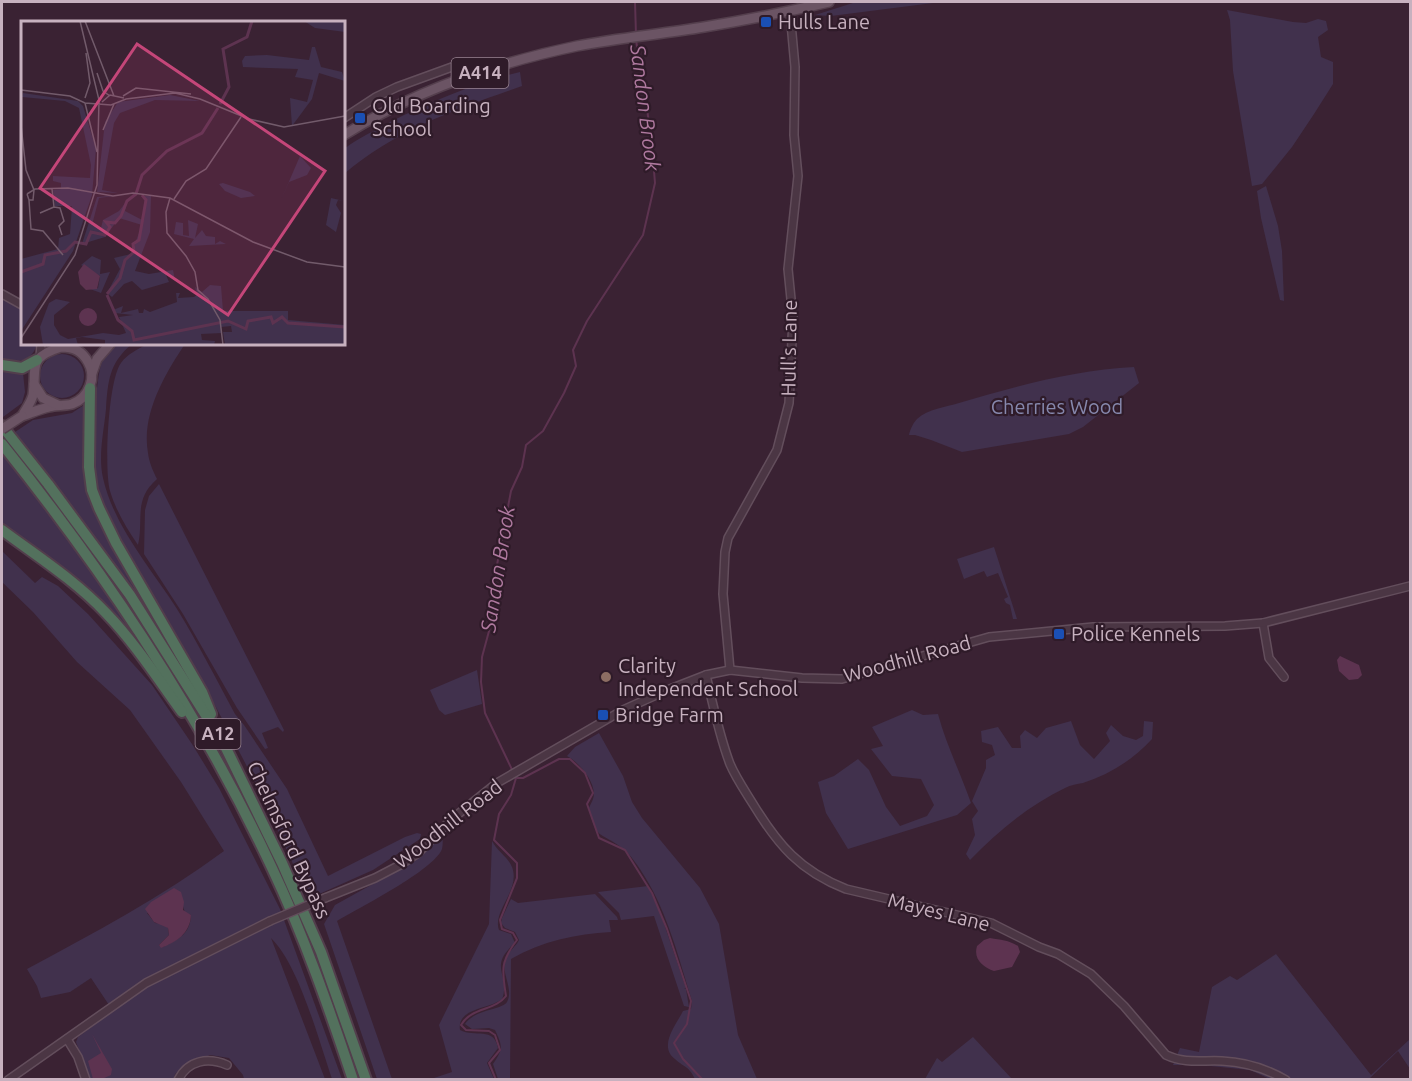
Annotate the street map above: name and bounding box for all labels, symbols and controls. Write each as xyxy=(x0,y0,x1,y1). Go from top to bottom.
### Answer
place label: Hulls Lane xyxy=(778,10,870,33)
marker: Hulls Lane xyxy=(759,15,773,29)
inset map xyxy=(21,21,345,345)
water label: Sandon Brook xyxy=(626,42,666,173)
road number: A414 xyxy=(452,58,508,88)
place label: Old Boarding School xyxy=(372,94,491,140)
marker: Old Boarding School xyxy=(353,111,367,125)
street label: Hull's Lane xyxy=(776,299,801,397)
park label: Cherries Wood xyxy=(991,395,1123,418)
water label: Sandon Brook xyxy=(475,504,519,635)
place label: Police Kennels xyxy=(1071,622,1200,645)
marker: Police Kennels xyxy=(1052,627,1066,641)
street label: Woodhill Road xyxy=(841,630,973,687)
place label: Clarity Independent School xyxy=(618,654,798,700)
marker: Clarity Independent School xyxy=(599,670,613,684)
place label: Bridge Farm xyxy=(615,703,724,726)
marker: Bridge Farm xyxy=(596,708,610,722)
road number: A12 xyxy=(196,719,240,749)
street label: Chelmsford Bypass xyxy=(243,758,336,922)
street label: Woodhill Road xyxy=(389,774,506,873)
street label: Mayes Lane xyxy=(886,888,993,935)

